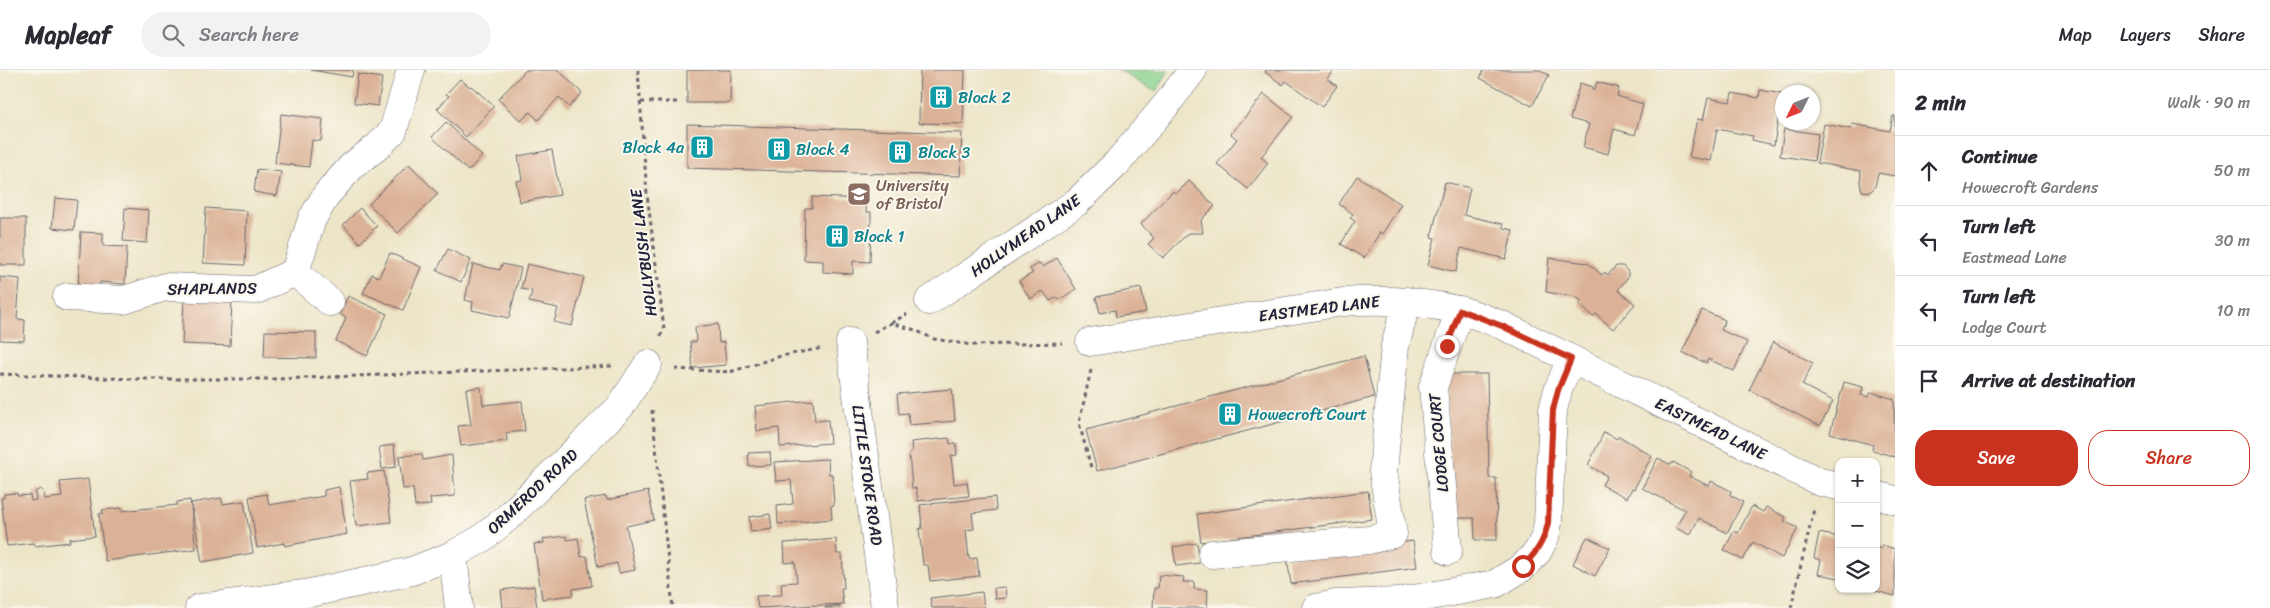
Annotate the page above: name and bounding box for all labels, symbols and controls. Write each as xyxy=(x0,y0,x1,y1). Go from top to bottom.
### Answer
search box xyxy=(141,12,491,57)
text: Mapleaf xyxy=(25,14,111,56)
text: Search here xyxy=(199,18,299,51)
text: Map xyxy=(2059,19,2092,51)
text: Layers xyxy=(2120,19,2171,51)
text: Share xyxy=(2199,19,2245,51)
icon: search xyxy=(159,21,187,49)
place label: Block 2 xyxy=(958,83,1011,112)
building icon: Block 2 xyxy=(928,84,954,110)
text: 2 min xyxy=(1915,84,1966,122)
north arrow xyxy=(1775,85,1820,130)
text: Walk · 90 m xyxy=(2168,88,2250,117)
place label: Block 4a xyxy=(623,133,685,162)
building icon: Block 4a xyxy=(689,134,715,160)
place label: Block 4 xyxy=(796,135,849,164)
building icon: Block 4 xyxy=(766,136,792,162)
place label: Block 3 xyxy=(918,138,970,167)
building icon: Block 3 xyxy=(887,139,913,165)
text: Continue xyxy=(1962,140,2038,173)
text: 50 m xyxy=(2214,156,2250,185)
icon: ahead xyxy=(1915,157,1943,185)
place label: University of Bristol xyxy=(876,171,950,218)
text: Howecroft Gardens xyxy=(1962,173,2098,202)
school or university icon: University of Bristol xyxy=(846,181,872,207)
street label: HOLLYMEAD LANE xyxy=(964,186,1088,285)
street label: HOLLYBUSH LANE xyxy=(621,187,666,318)
text: Turn left xyxy=(1962,210,2035,243)
place label: Block 1 xyxy=(854,222,904,251)
building icon: Block 1 xyxy=(824,223,850,249)
text: 30 m xyxy=(2215,226,2250,255)
icon: left xyxy=(1915,227,1943,255)
text: Eastmead Lane xyxy=(1962,243,2067,272)
street label: SHAPLANDS xyxy=(167,273,257,304)
text: Turn left xyxy=(1962,280,2035,313)
street label: EASTMEAD LANE xyxy=(1257,287,1382,330)
text: 10 m xyxy=(2217,296,2250,325)
icon: left xyxy=(1915,297,1943,325)
text: Lodge Court xyxy=(1962,313,2046,342)
route end xyxy=(1436,335,1459,358)
text: Arrive at destination xyxy=(1962,364,2135,397)
icon: arrive xyxy=(1915,367,1943,395)
street label: EASTMEAD LANE xyxy=(1650,389,1773,469)
street label: LODGE COURT xyxy=(1420,391,1457,494)
place label: Howecroft Court xyxy=(1248,400,1367,429)
building icon: Howecroft Court xyxy=(1217,401,1243,427)
street label: LITTLE STOKE ROAD xyxy=(843,403,892,548)
button: Save xyxy=(1915,430,2078,486)
button: Share xyxy=(2088,430,2250,486)
street label: ORMEROD ROAD xyxy=(480,441,585,542)
map controls xyxy=(1835,458,1880,593)
button: + xyxy=(1835,458,1880,503)
button: − xyxy=(1835,503,1880,548)
button: layers xyxy=(1835,548,1880,593)
route start xyxy=(1512,555,1535,578)

